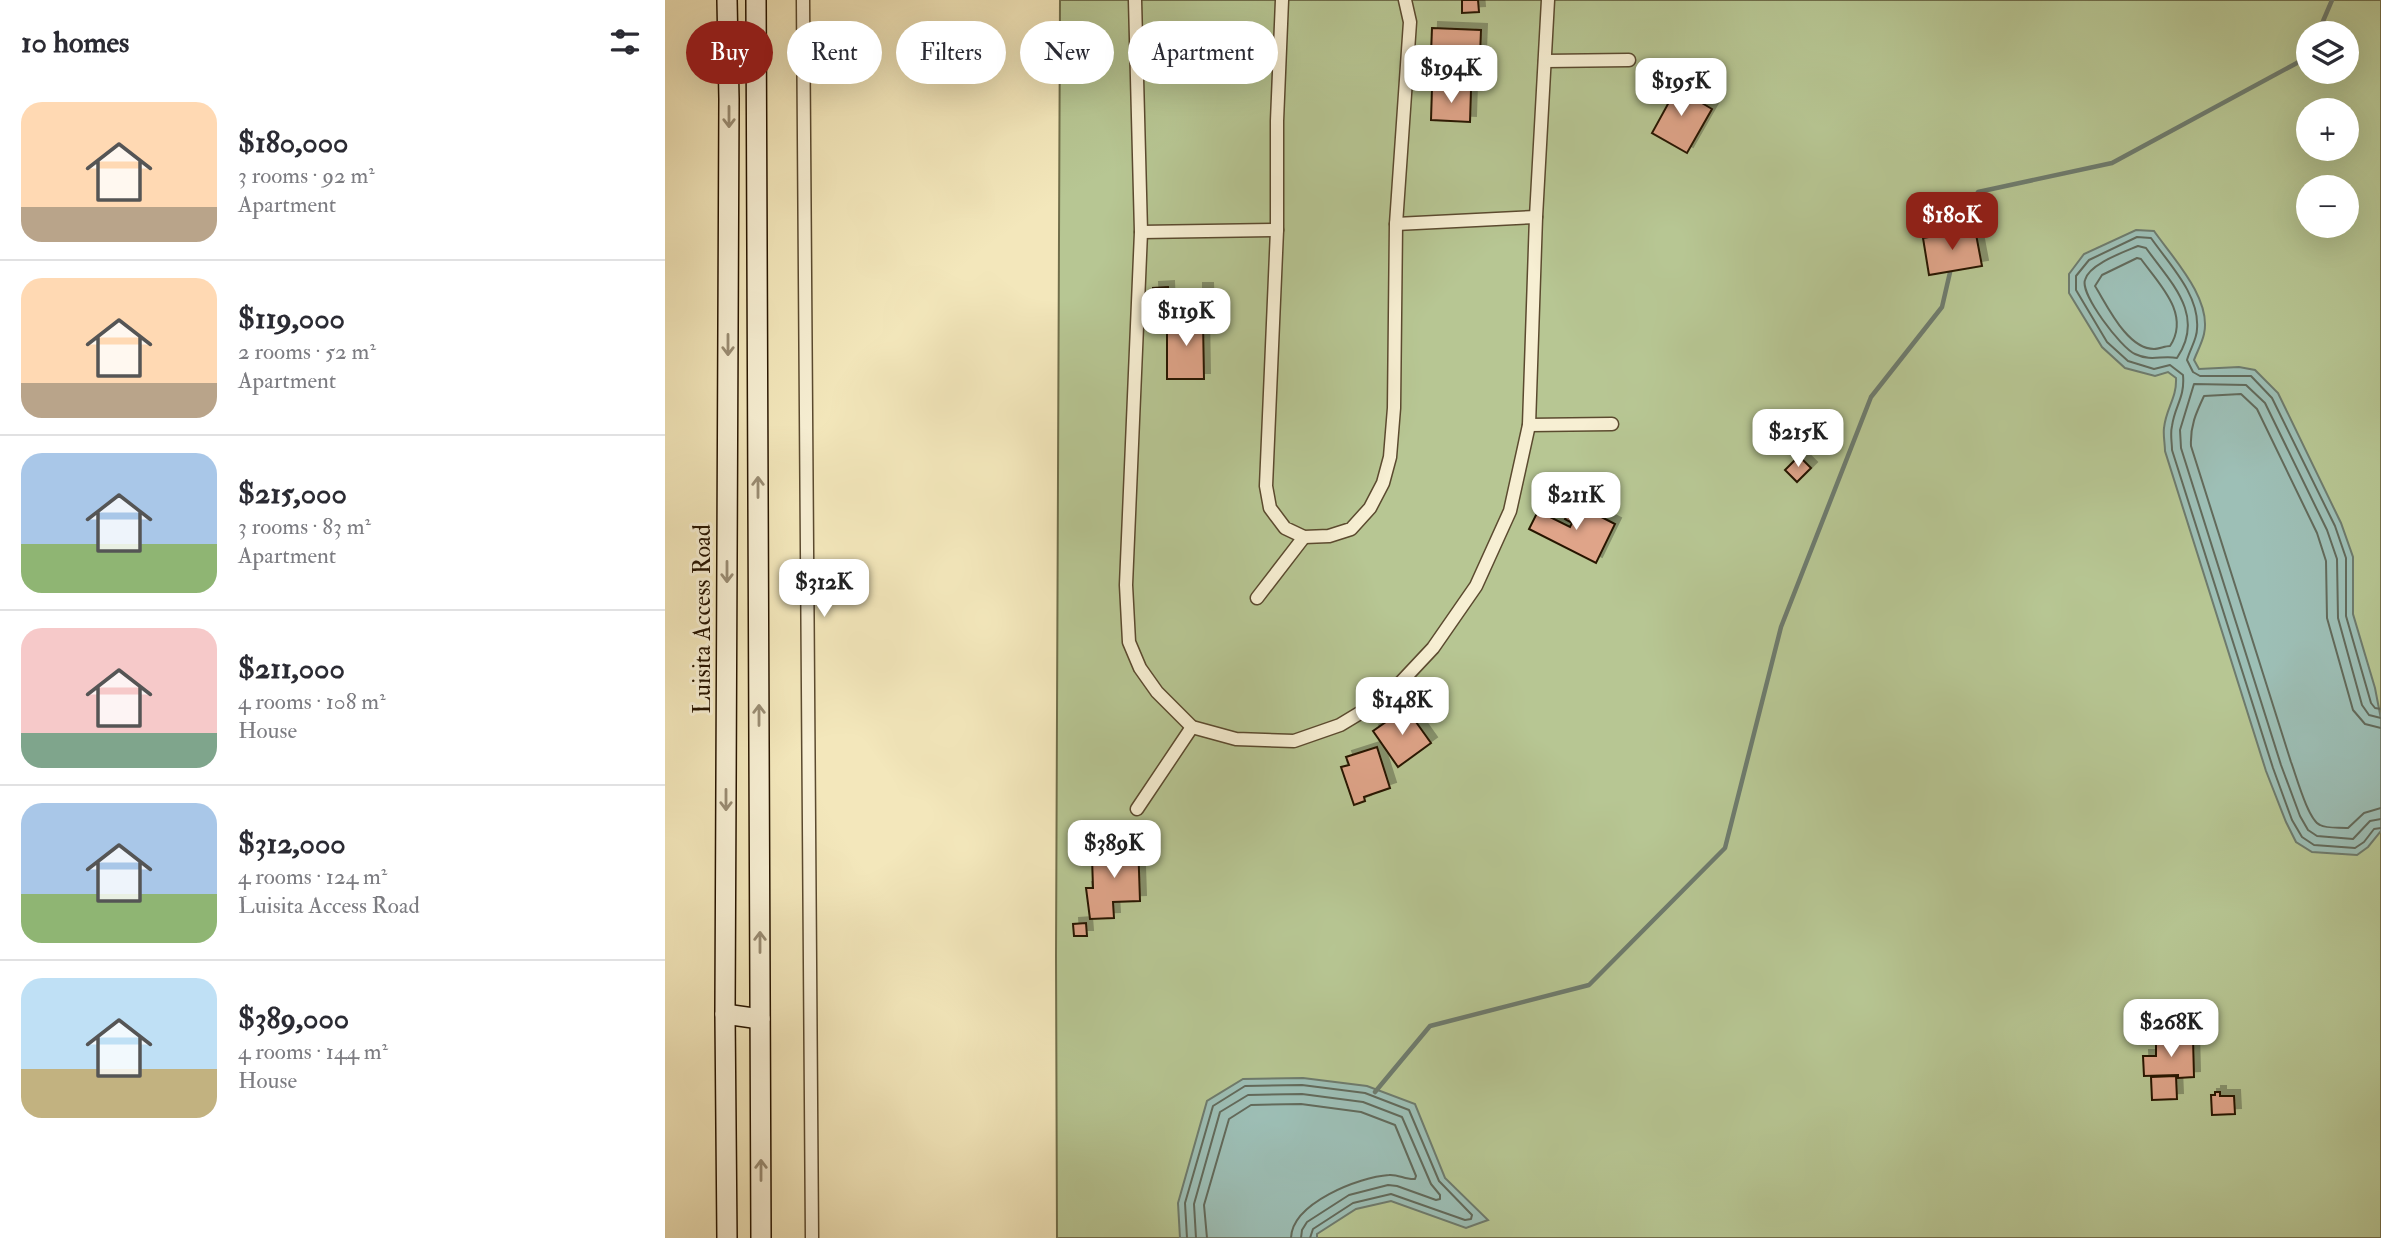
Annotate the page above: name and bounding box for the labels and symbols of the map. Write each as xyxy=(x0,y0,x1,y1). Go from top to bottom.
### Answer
pin: $194K xyxy=(1402,46,1500,105)
pin: $195K xyxy=(1632,58,1730,118)
one-way arrow xyxy=(722,105,736,128)
pin: $180K xyxy=(1903,192,2001,252)
pin: $119K xyxy=(1137,288,1235,348)
one-way arrow xyxy=(721,333,735,356)
pin: $215K xyxy=(1749,410,1847,469)
pin: $211K xyxy=(1527,472,1625,532)
one-way arrow xyxy=(751,476,765,499)
street label: Luisita Access Road xyxy=(687,524,718,714)
one-way arrow xyxy=(720,560,734,583)
pin: $312K xyxy=(775,560,873,619)
pin: $148K xyxy=(1353,678,1451,737)
one-way arrow xyxy=(752,704,766,727)
one-way arrow xyxy=(719,788,733,811)
pin: $389K xyxy=(1065,820,1163,880)
one-way arrow xyxy=(753,931,767,954)
pin: $268K xyxy=(2122,1000,2220,1059)
one-way arrow xyxy=(754,1159,768,1182)

